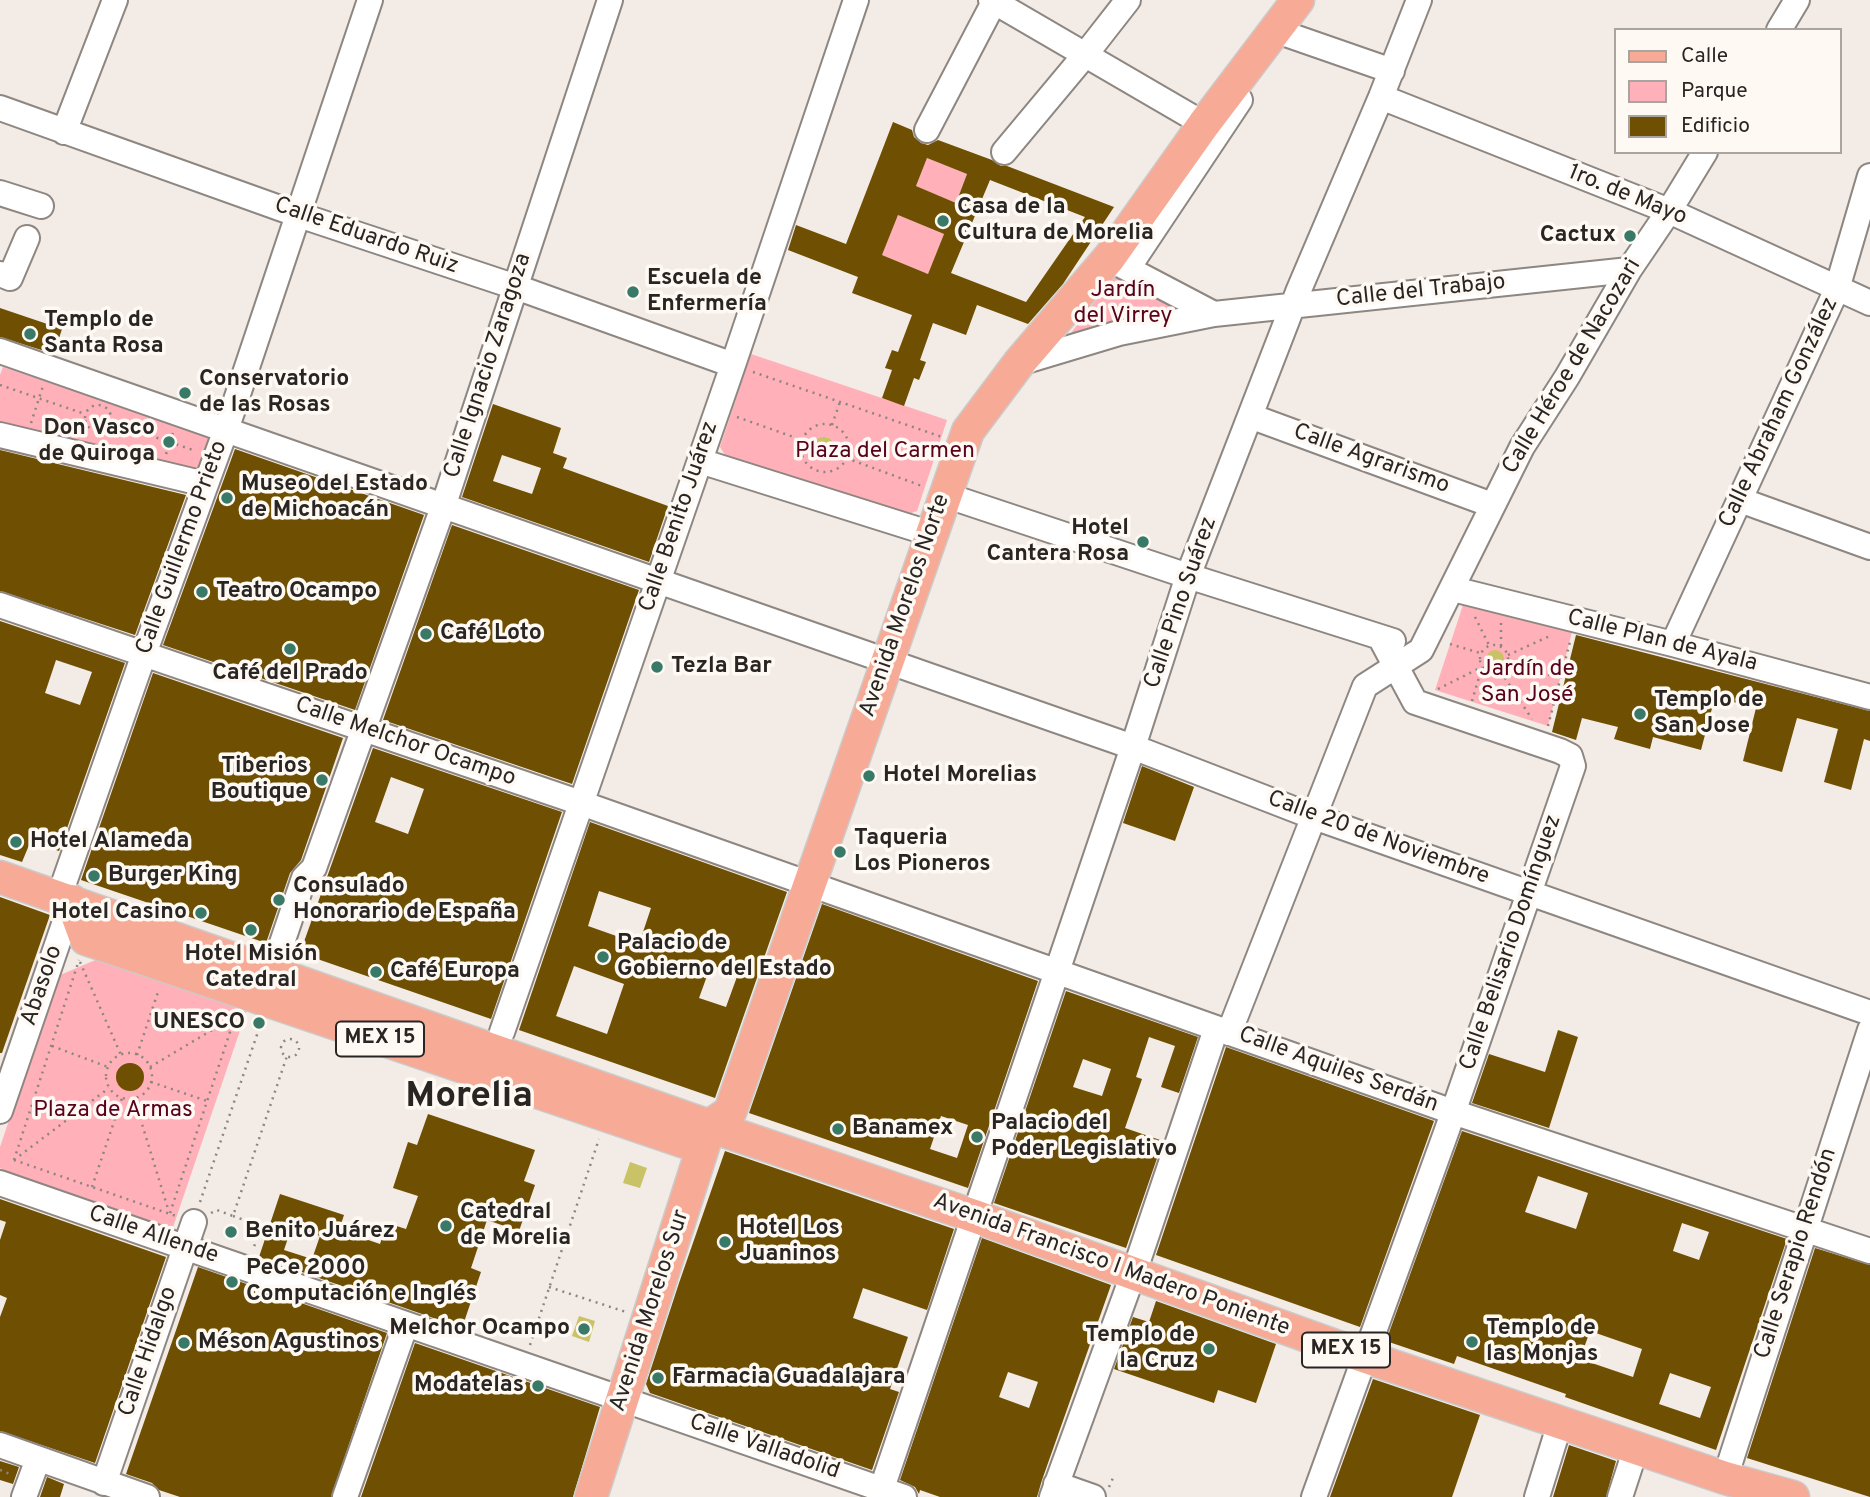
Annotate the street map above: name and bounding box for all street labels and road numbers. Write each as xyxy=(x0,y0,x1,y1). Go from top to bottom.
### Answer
street label: 1ro. de Mayo xyxy=(1564,160,1690,232)
street label: Calle Eduardo Ruiz xyxy=(270,193,462,281)
street label: Calle Ignacio Zaragoza xyxy=(440,250,538,482)
street label: Calle Héroe de Nacozari xyxy=(1498,254,1648,480)
street label: Calle del Trabajo xyxy=(1335,269,1507,315)
street label: Calle Abraham González xyxy=(1714,293,1846,533)
street label: Calle Benito Juárez xyxy=(634,418,726,616)
street label: Calle Agrarismo xyxy=(1289,419,1453,501)
street label: Calle Guillermo Prieto xyxy=(131,437,235,659)
street label: Avenida Morelos Norte xyxy=(855,491,957,721)
street label: Calle Pino Suárez xyxy=(1140,514,1224,692)
street label: Calle Plan de Ayala xyxy=(1564,605,1760,679)
street label: Calle Melchor Ocampo xyxy=(291,692,519,794)
street label: Calle 20 de Noviembre xyxy=(1263,786,1493,892)
street label: Calle Belisario Domínguez xyxy=(1455,812,1569,1074)
street label: Abasolo xyxy=(16,942,70,1030)
road number: MEX 15 xyxy=(336,1021,424,1056)
street label: Calle Aquiles Serdán xyxy=(1234,1022,1442,1120)
street label: Calle Serapio Rendón xyxy=(1750,1145,1844,1363)
street label: Avenida Francisco I Madero Poniente xyxy=(929,1188,1293,1344)
street label: Calle Allende xyxy=(84,1201,222,1271)
street label: Avenida Morelos Sur xyxy=(605,1207,697,1415)
street label: Calle Hidalgo xyxy=(114,1283,184,1421)
road number: MEX 15 xyxy=(1302,1332,1390,1368)
street label: Calle Valladolid xyxy=(685,1409,843,1487)

